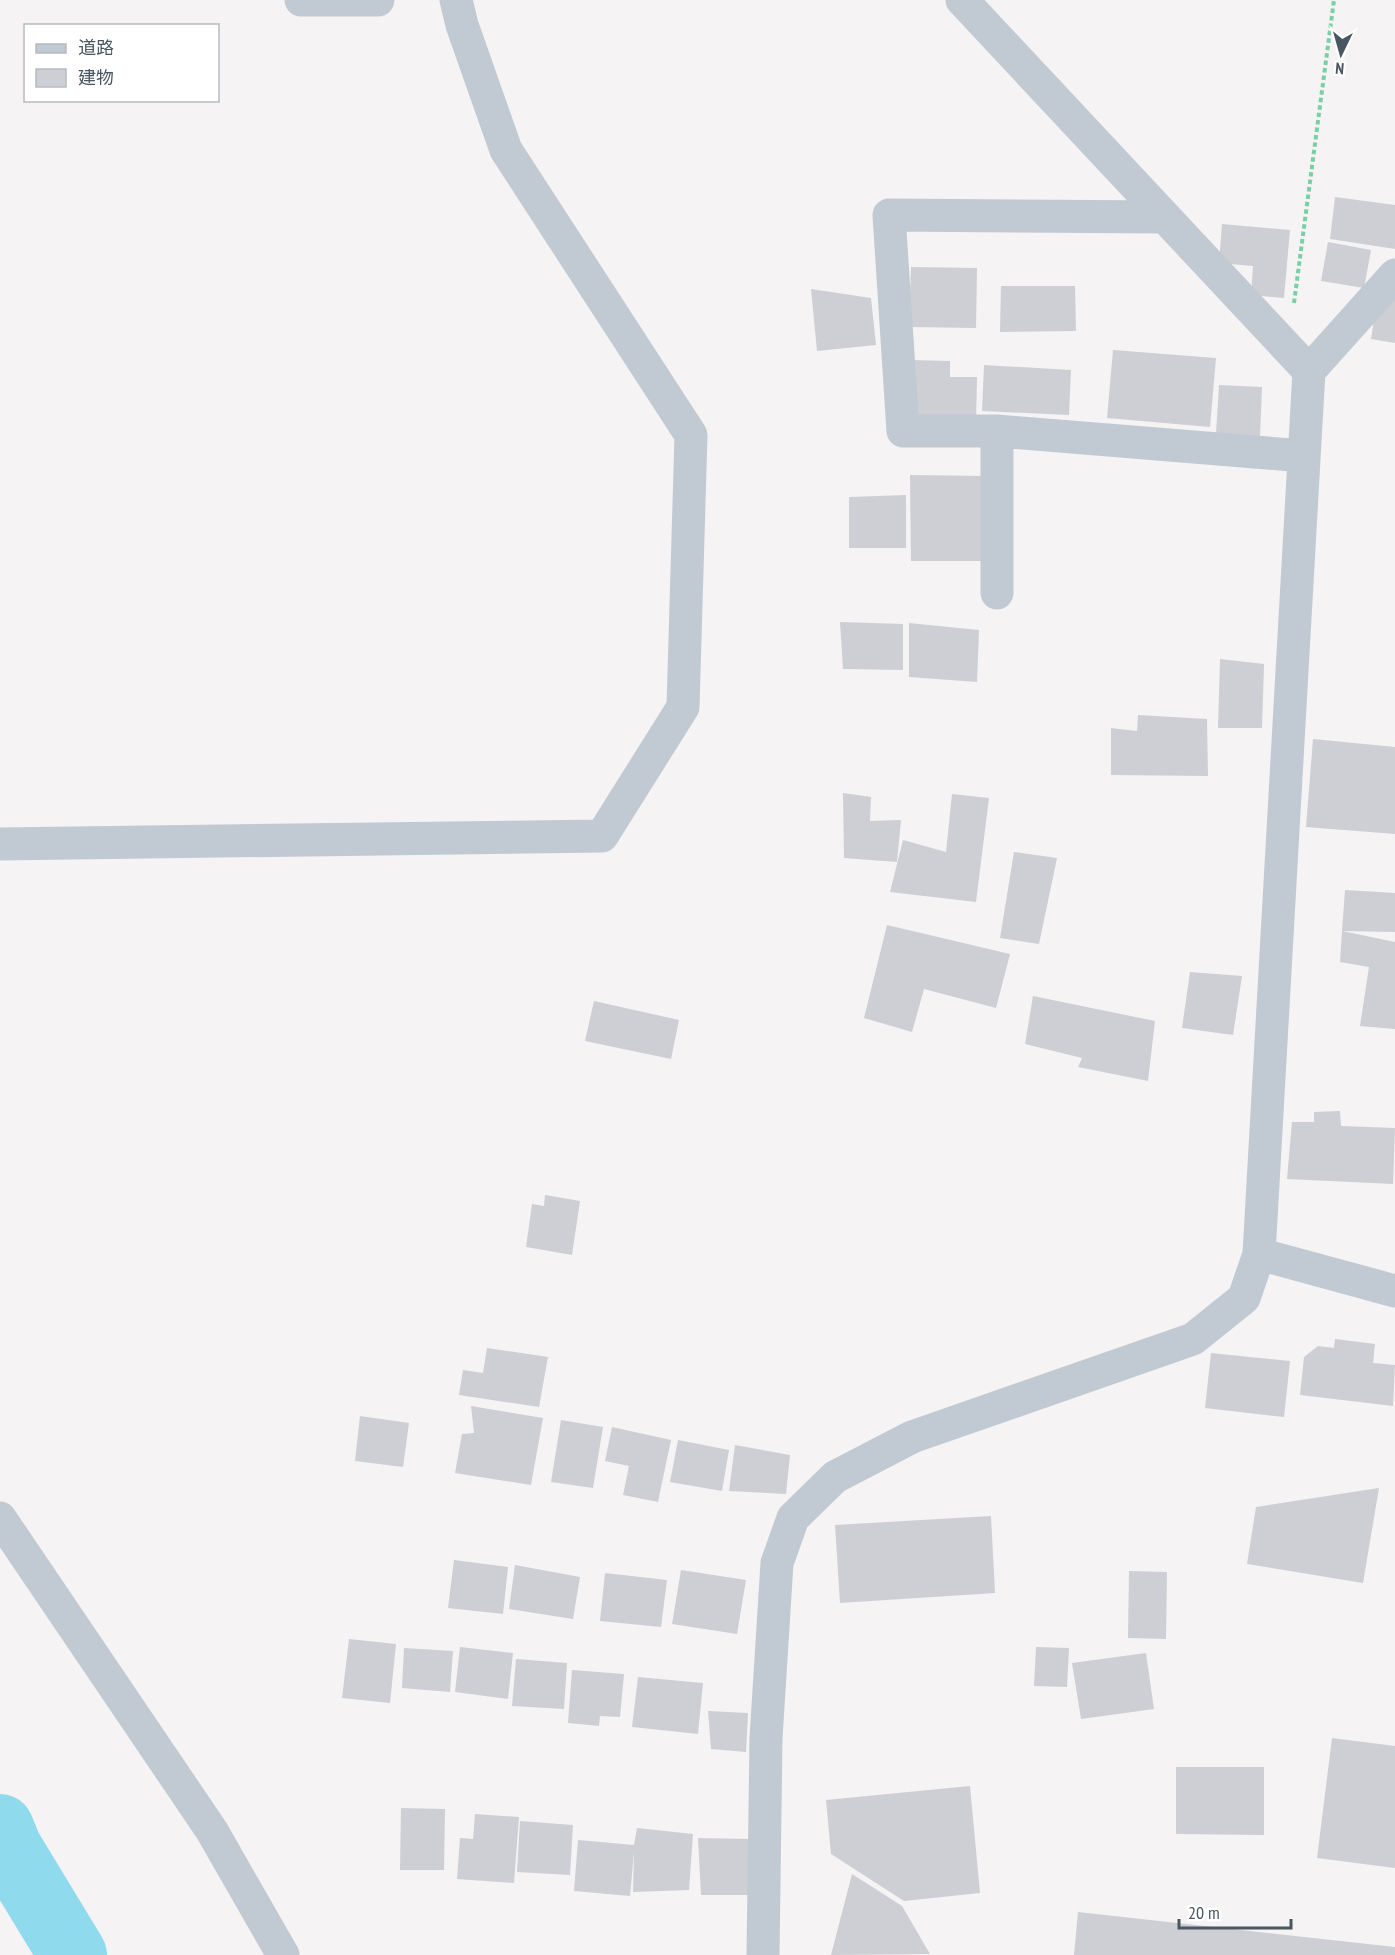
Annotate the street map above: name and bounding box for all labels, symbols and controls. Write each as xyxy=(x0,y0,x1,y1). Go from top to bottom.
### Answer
legend xyxy=(24,24,219,102)
north arrow xyxy=(1311,24,1371,84)
text: 道路 xyxy=(78,36,114,59)
text: N xyxy=(1335,59,1345,79)
text: 建物 xyxy=(78,66,114,89)
scale bar xyxy=(1179,1892,1292,1930)
text: 20 m xyxy=(1188,1901,1220,1924)

